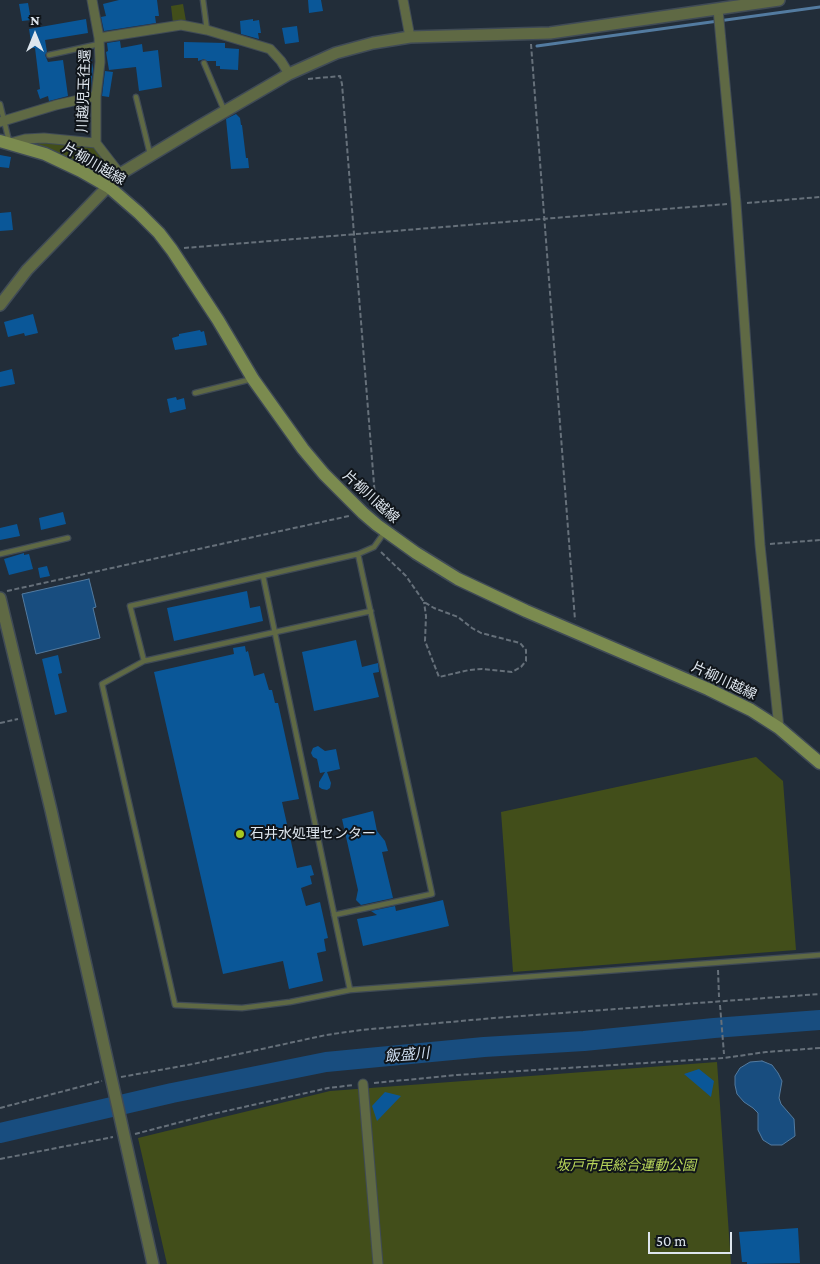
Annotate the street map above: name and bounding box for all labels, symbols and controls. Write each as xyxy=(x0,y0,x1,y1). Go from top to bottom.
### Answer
north arrow xyxy=(10,10,60,60)
text: N xyxy=(30,12,40,28)
street label: 川越児玉往還 xyxy=(74,49,94,133)
street label: 片柳川越線 xyxy=(59,139,129,189)
street label: 片柳川越線 xyxy=(339,467,403,527)
street label: 片柳川越線 xyxy=(689,659,759,703)
place label: 石井水処理センター xyxy=(250,826,376,842)
marker: 石井水処理センター xyxy=(234,828,246,840)
water label: 飯盛川 xyxy=(384,1044,430,1066)
park label: 坂戸市民総合運動公園 xyxy=(556,1158,696,1174)
scale bar xyxy=(650,1222,734,1254)
text: 50 m xyxy=(656,1233,686,1249)

